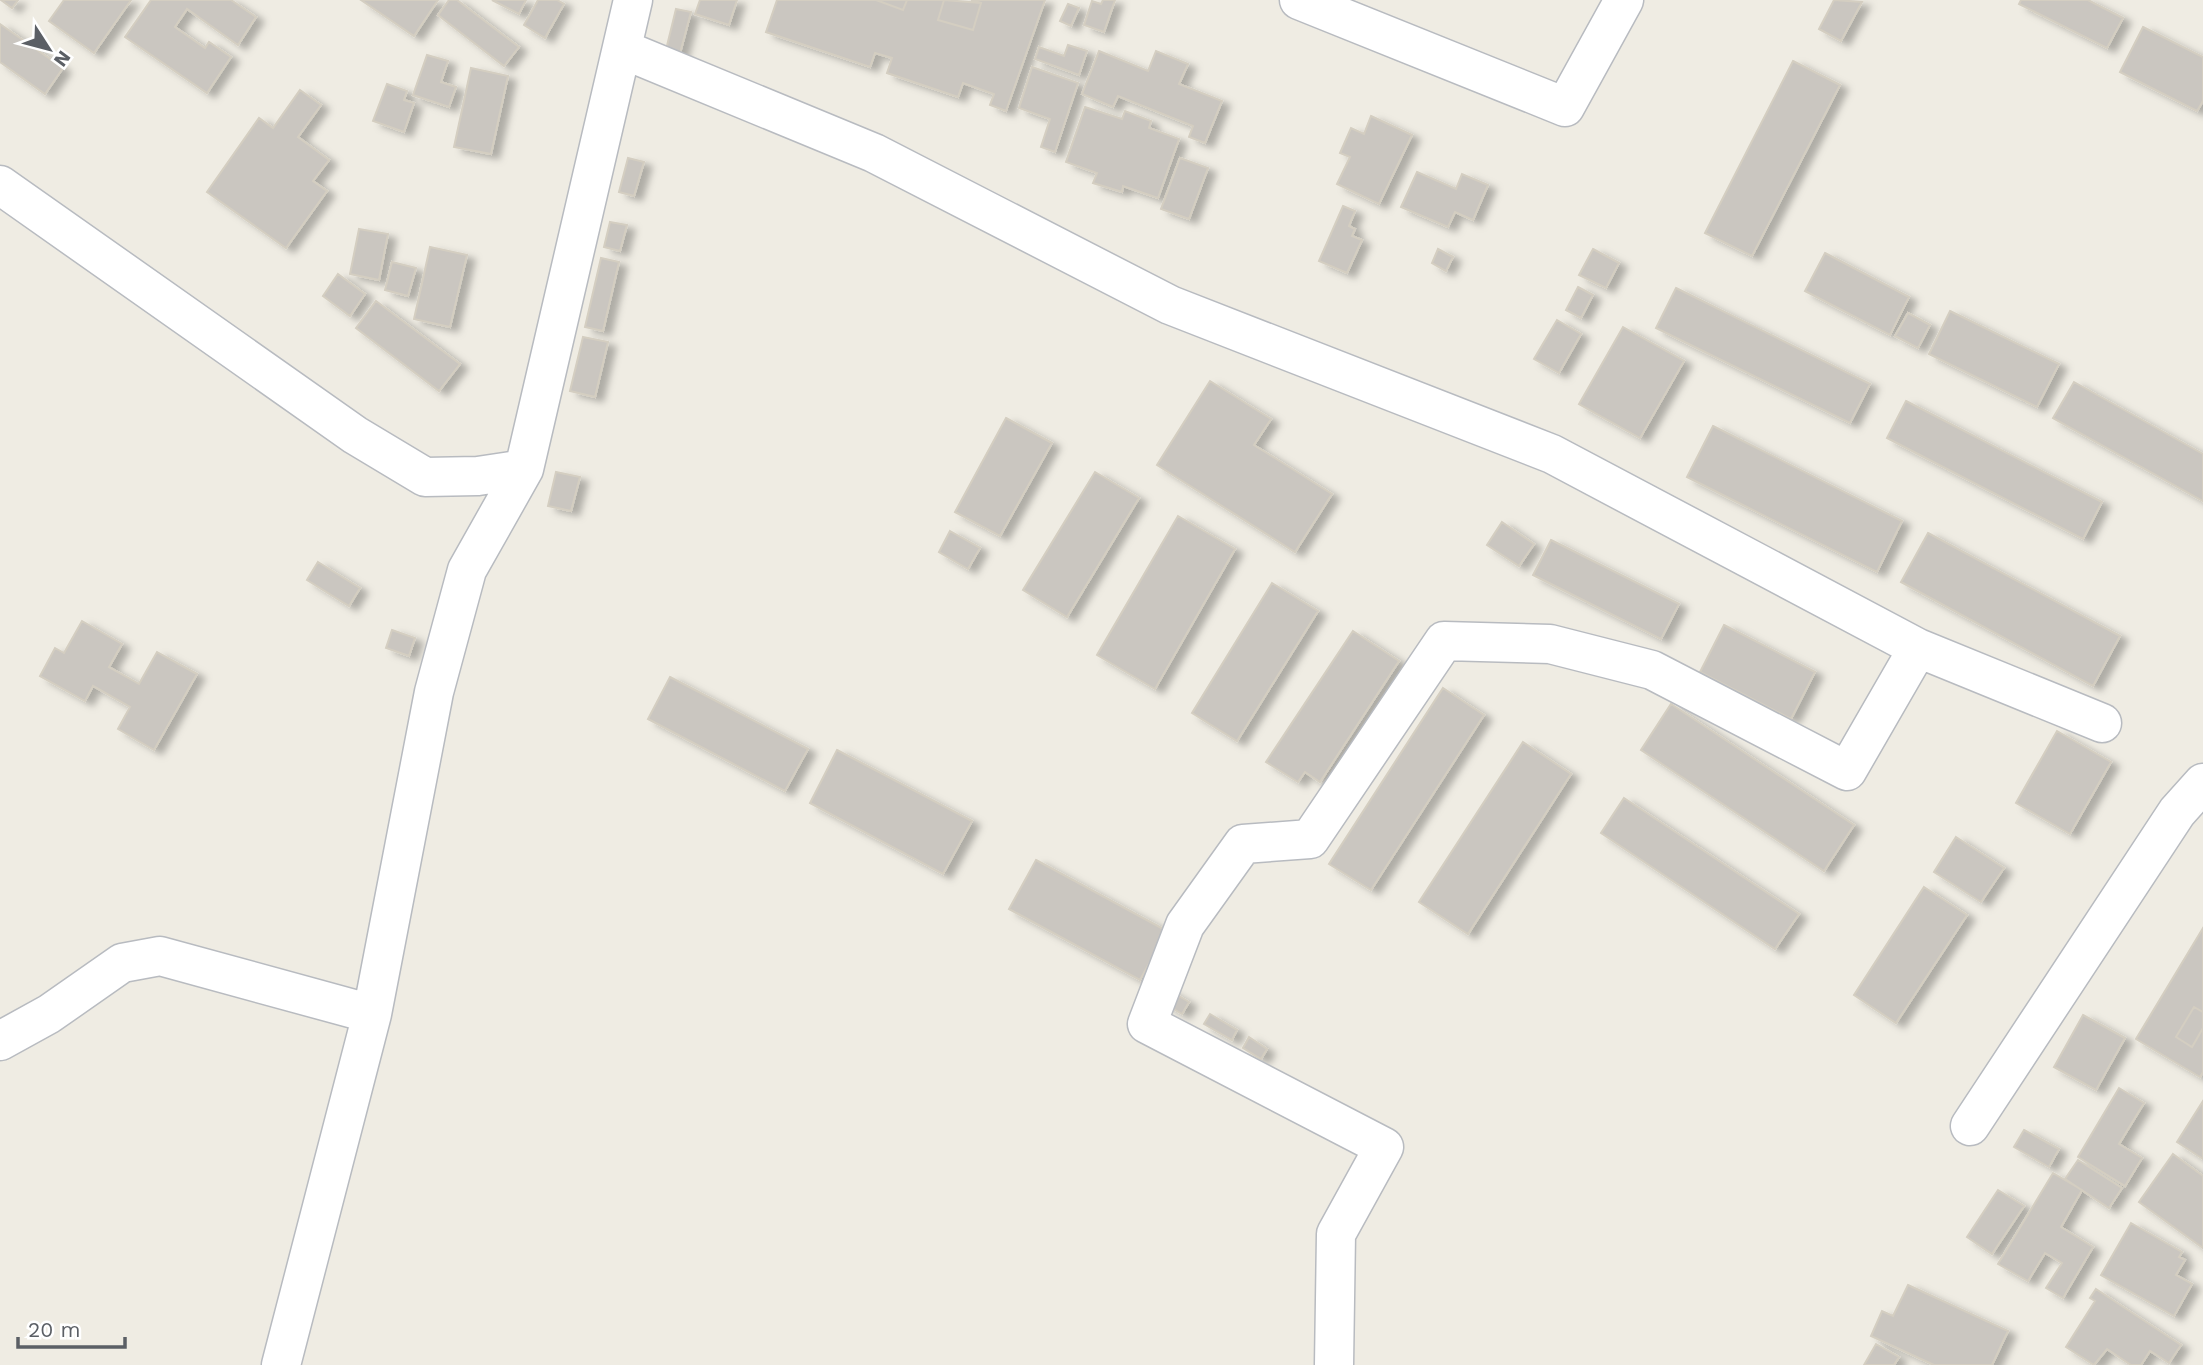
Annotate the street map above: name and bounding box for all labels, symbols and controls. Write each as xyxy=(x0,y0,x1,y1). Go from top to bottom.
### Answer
north arrow xyxy=(14,14,84,84)
text: N xyxy=(49,46,76,71)
scale bar xyxy=(18,1306,124,1350)
text: 20 m xyxy=(28,1317,80,1342)

